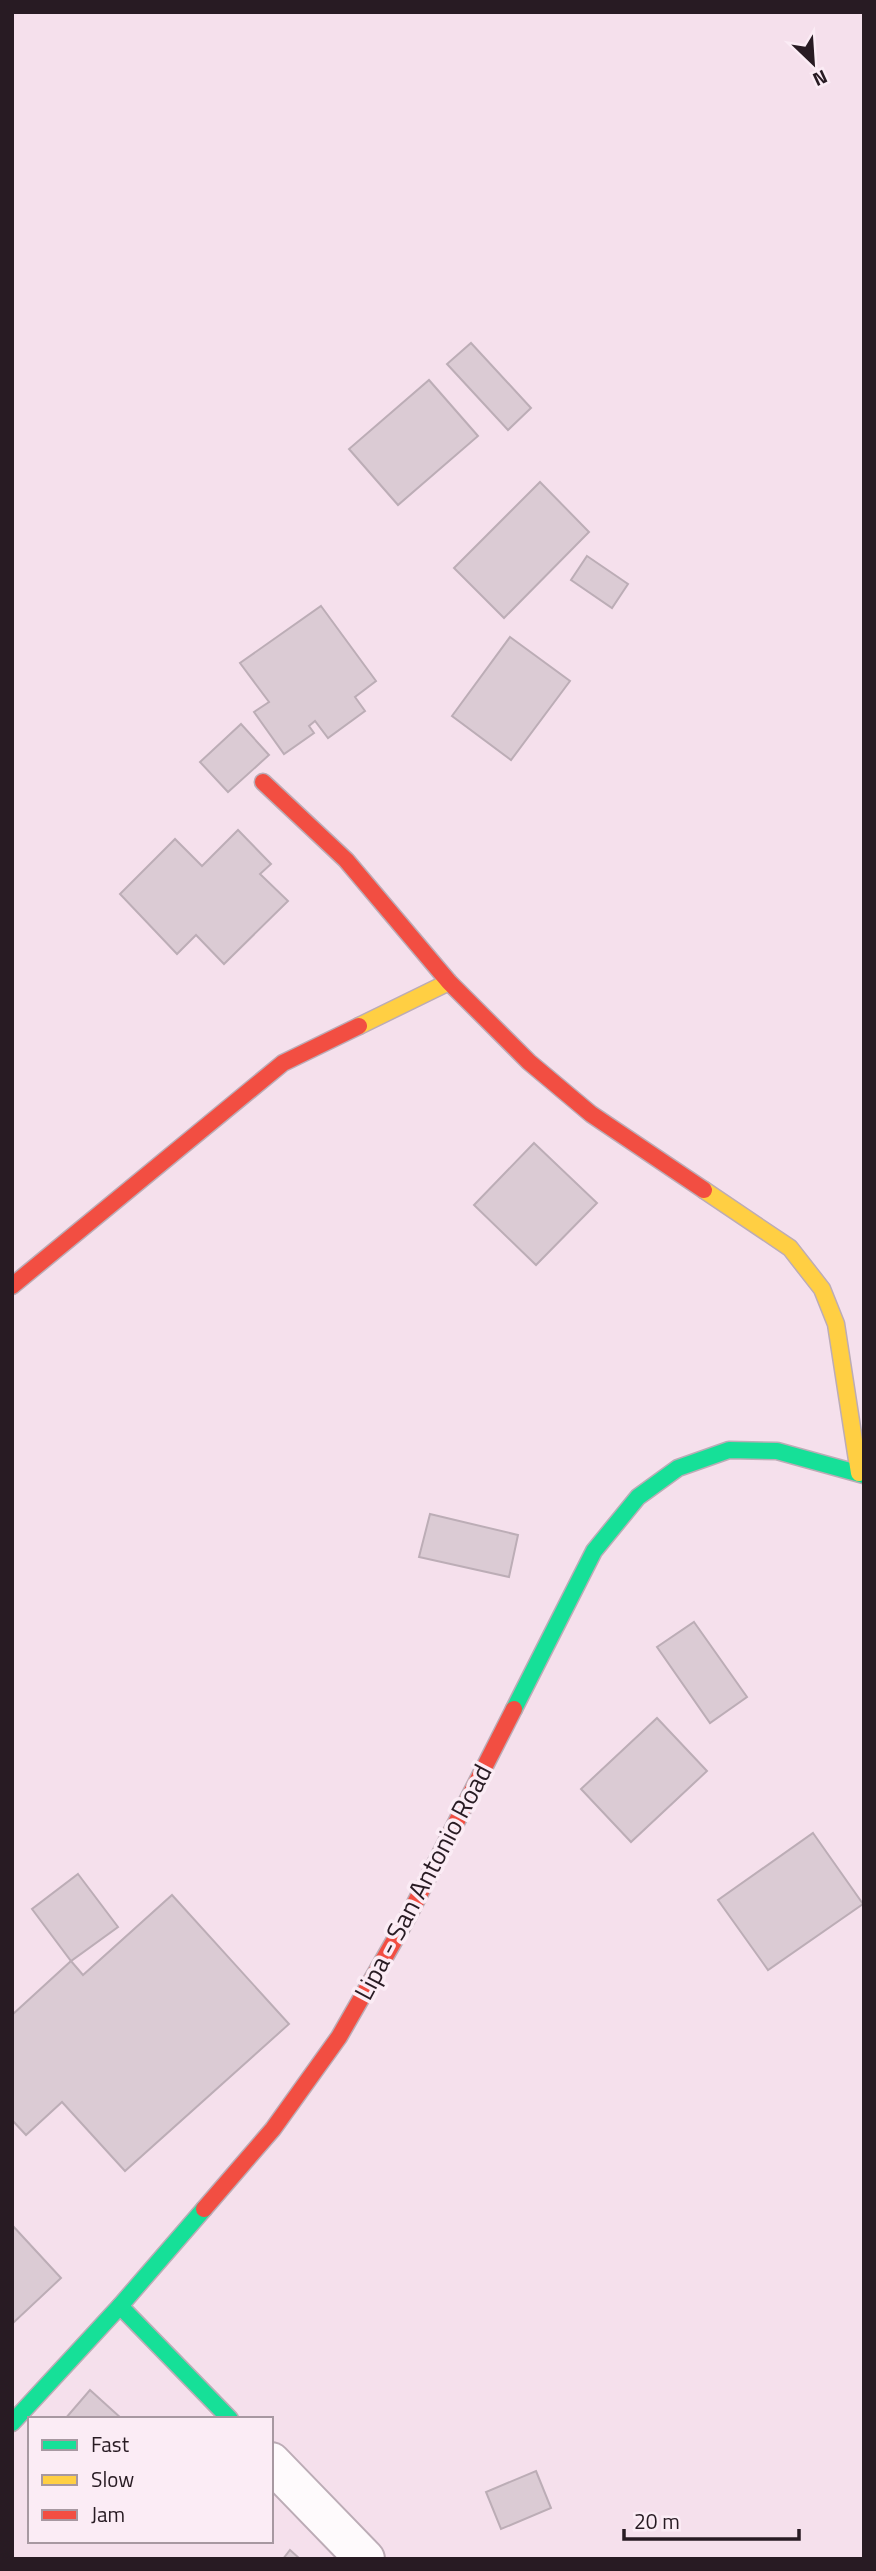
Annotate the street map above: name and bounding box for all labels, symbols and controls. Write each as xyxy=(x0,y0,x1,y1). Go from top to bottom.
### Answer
north arrow xyxy=(778,28,848,98)
text: N xyxy=(808,63,832,95)
street label: Lipa - San Antonio Road xyxy=(344,1757,501,2007)
legend xyxy=(28,2417,273,2543)
text: Fast xyxy=(91,2428,130,2460)
text: Slow xyxy=(91,2463,134,2495)
text: Jam xyxy=(91,2498,125,2530)
scale bar xyxy=(624,2498,799,2542)
text: 20 m xyxy=(634,2505,680,2537)

